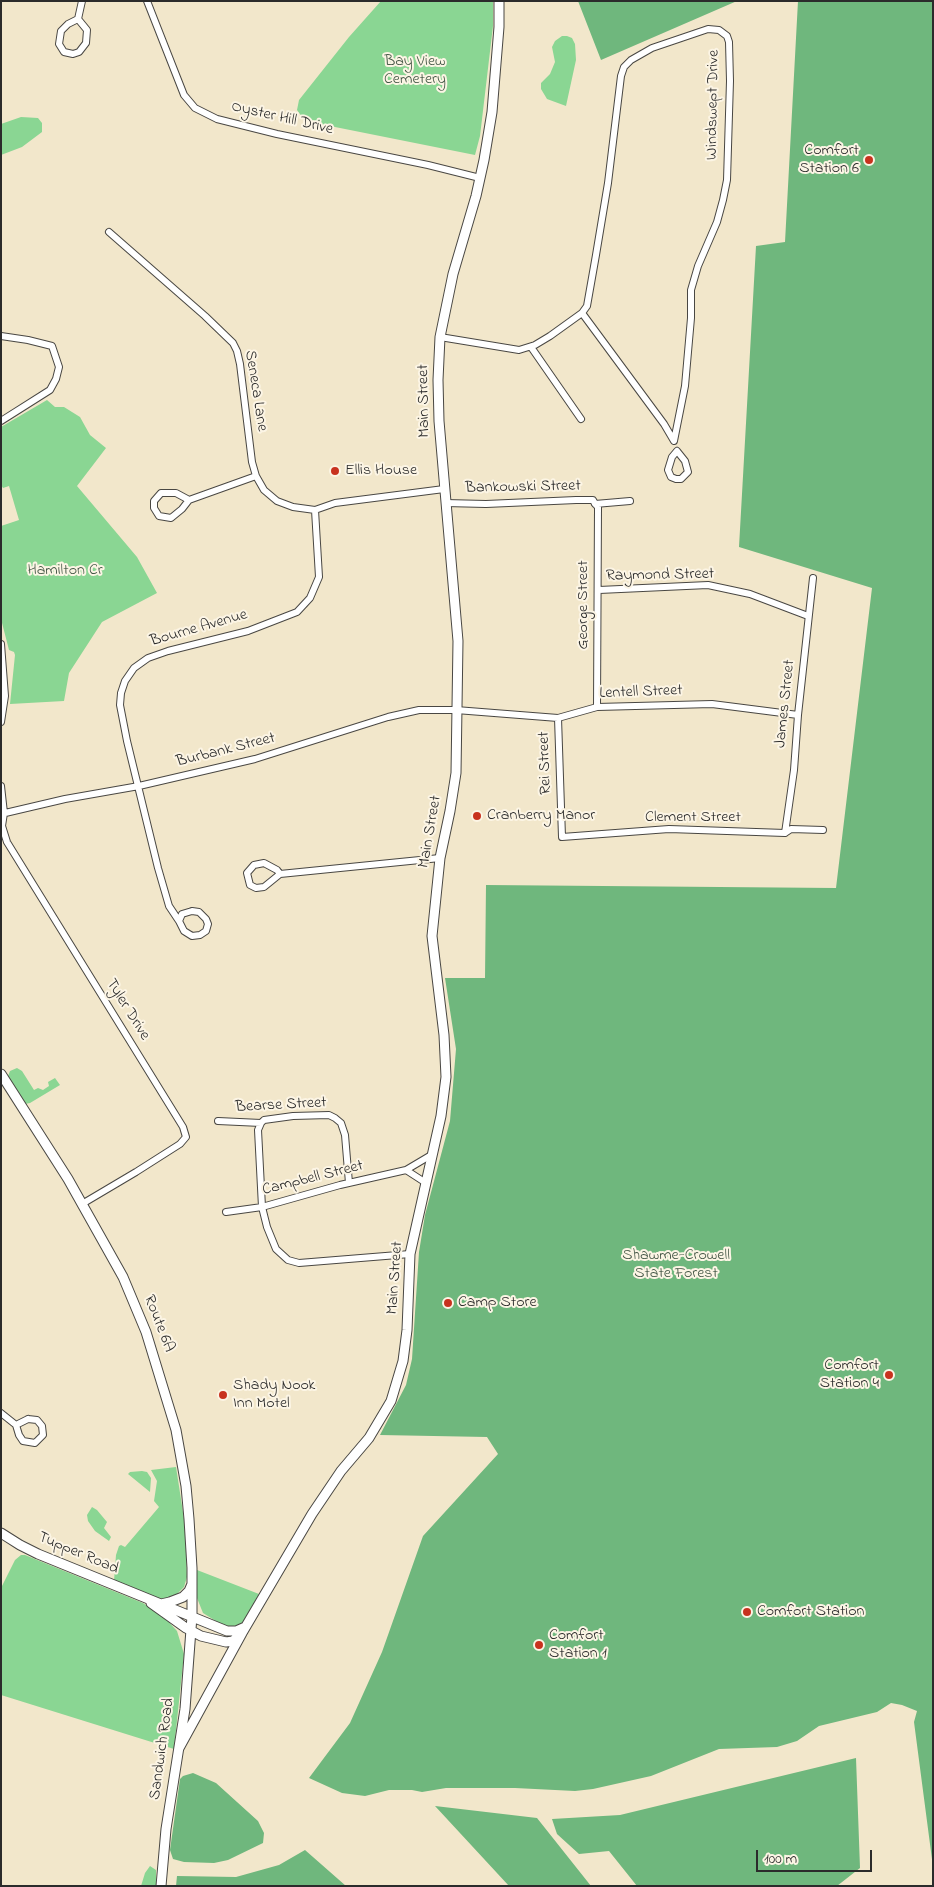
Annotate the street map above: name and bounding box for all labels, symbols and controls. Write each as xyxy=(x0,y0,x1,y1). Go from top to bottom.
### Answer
street label: Windswept Drive xyxy=(703,50,725,160)
park label: Bay View Cemetery xyxy=(384,52,446,90)
street label: Oyster Hill Drive xyxy=(229,98,335,140)
place label: Comfort Station 6 xyxy=(799,141,859,179)
marker: Comfort Station 6 xyxy=(863,154,875,166)
street label: Seneca Lane xyxy=(239,349,271,433)
street label: Main Street xyxy=(415,364,435,438)
place label: Ellis House xyxy=(345,461,417,481)
marker: Ellis House xyxy=(329,465,341,477)
street label: Bankowski Street xyxy=(465,477,581,499)
street label: George Street xyxy=(574,560,594,650)
park label: Hamilton Cr xyxy=(27,561,103,581)
street label: Raymond Street xyxy=(606,565,714,587)
street label: Bourne Avenue xyxy=(148,606,250,652)
street label: James Street xyxy=(772,659,800,749)
street label: Lentell Street xyxy=(599,682,683,704)
street label: Burbank Street xyxy=(175,729,277,773)
street label: Rei Street xyxy=(535,731,557,795)
street label: Main Street xyxy=(415,794,447,870)
place label: Cranberry Manor xyxy=(487,806,595,826)
street label: Clement Street xyxy=(645,808,741,828)
marker: Cranberry Manor xyxy=(471,810,483,822)
street label: Tyler Drive xyxy=(101,976,153,1044)
street label: Bearse Street xyxy=(235,1094,327,1118)
street label: Campbell Street xyxy=(261,1157,365,1201)
street label: Main Street xyxy=(384,1241,408,1315)
park label: Shawme-Crowell State Forest xyxy=(622,1246,730,1284)
street label: Route 6A xyxy=(138,1293,178,1355)
place label: Camp Store xyxy=(458,1293,537,1313)
marker: Camp Store xyxy=(442,1297,454,1309)
place label: Comfort Station 4 xyxy=(820,1356,879,1394)
marker: Comfort Station 4 xyxy=(883,1369,895,1381)
place label: Shady Nook Inn Motel xyxy=(233,1376,315,1414)
marker: Shady Nook Inn Motel xyxy=(217,1389,229,1401)
street label: Tupper Road xyxy=(35,1528,121,1580)
place label: Comfort Station xyxy=(757,1602,864,1622)
marker: Comfort Station xyxy=(741,1606,753,1618)
place label: Comfort Station 1 xyxy=(549,1626,607,1664)
marker: Comfort Station 1 xyxy=(533,1639,545,1651)
street label: Sandwich Road xyxy=(146,1697,180,1801)
scale bar xyxy=(759,1840,875,1872)
text: 100 m xyxy=(764,1848,797,1870)

